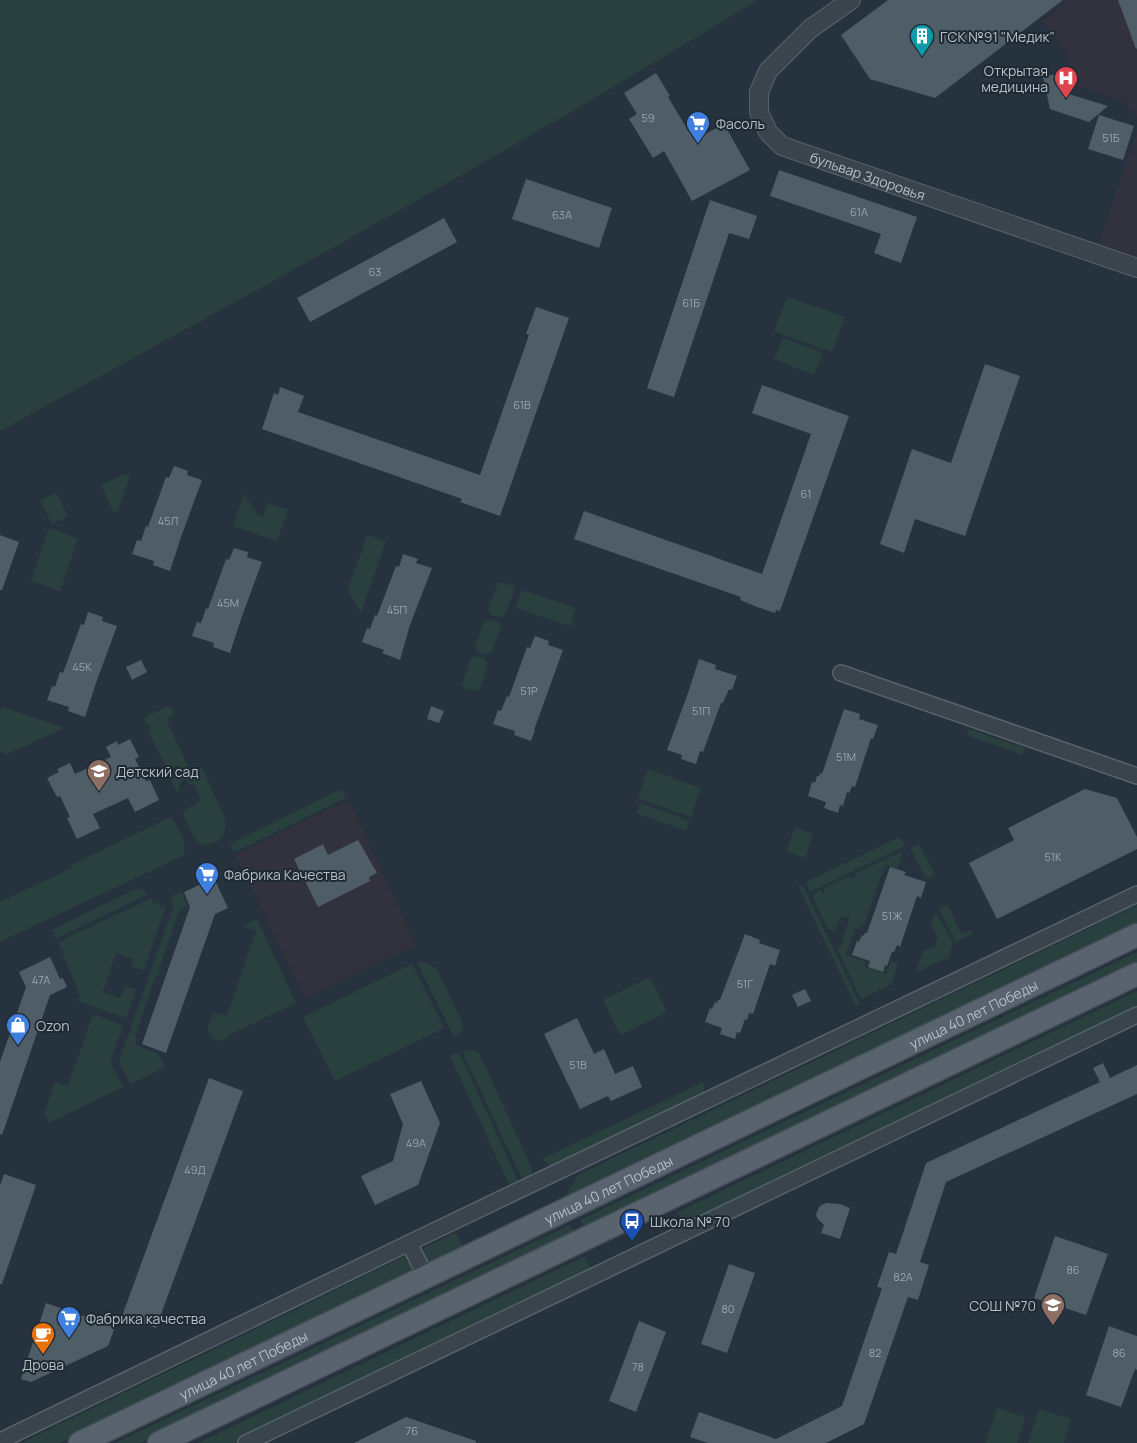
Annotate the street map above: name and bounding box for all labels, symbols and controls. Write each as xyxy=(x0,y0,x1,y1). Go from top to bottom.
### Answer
building icon: ГСК №91 "Медик" xyxy=(909,23,935,57)
place label: ГСК №91 "Медик" xyxy=(940,27,1055,46)
place label: Открытая медицина xyxy=(981,61,1048,96)
hospital icon: Открытая медицина xyxy=(1053,65,1079,99)
house number: 59 xyxy=(641,110,655,125)
supermarket icon: Фасоль xyxy=(685,110,711,144)
place label: Фасоль xyxy=(716,114,765,133)
house number: 51Б xyxy=(1102,130,1120,145)
street label: бульвар Здоровья xyxy=(808,147,928,204)
house number: 61А xyxy=(850,204,868,219)
house number: 63А xyxy=(552,207,572,222)
house number: 63 xyxy=(369,264,381,279)
house number: 61Б xyxy=(682,295,700,310)
house number: 61В xyxy=(513,397,531,412)
house number: 61 xyxy=(801,486,811,501)
house number: 45Л xyxy=(158,513,178,528)
house number: 45М xyxy=(217,595,239,610)
house number: 45П xyxy=(387,602,407,617)
house number: 45К xyxy=(72,659,92,674)
house number: 51Р xyxy=(520,683,538,698)
house number: 51П xyxy=(692,703,710,718)
house number: 51М xyxy=(836,749,856,764)
school or university icon: Детский сад xyxy=(86,758,112,792)
place label: Детский сад xyxy=(116,762,199,781)
house number: 51К xyxy=(1044,849,1062,864)
supermarket icon: Фабрика Качества xyxy=(194,861,220,895)
place label: Фабрика Качества xyxy=(224,865,345,884)
house number: 51Ж xyxy=(882,908,902,923)
house number: 47А xyxy=(32,972,50,987)
street label: улица 40 лет Победы xyxy=(906,975,1040,1053)
house number: 51Г xyxy=(737,976,753,991)
shop icon: Ozon xyxy=(5,1012,31,1046)
place label: Ozon xyxy=(36,1016,70,1035)
house number: 51В xyxy=(569,1057,587,1072)
house number: 49А xyxy=(406,1135,426,1150)
street label: улица 40 лет Победы xyxy=(541,1150,675,1228)
house number: 49Д xyxy=(184,1162,206,1177)
bus stop icon: Школа № 70 xyxy=(619,1208,645,1242)
place label: Школа № 70 xyxy=(650,1212,730,1231)
house number: 86 xyxy=(1066,1262,1080,1277)
house number: 82А xyxy=(893,1269,913,1284)
school or university icon: СОШ №70 xyxy=(1040,1292,1066,1326)
place label: СОШ №70 xyxy=(969,1296,1036,1315)
house number: 80 xyxy=(721,1301,735,1316)
supermarket icon: Фабрика качества xyxy=(56,1305,82,1339)
place label: Фабрика качества xyxy=(86,1309,206,1328)
cafe icon: Дрова xyxy=(30,1321,56,1355)
street label: улица 40 лет Победы xyxy=(176,1326,310,1404)
house number: 82 xyxy=(869,1345,881,1360)
house number: 86 xyxy=(1112,1345,1126,1360)
place label: Дрова xyxy=(22,1355,64,1374)
house number: 78 xyxy=(632,1359,644,1374)
house number: 76 xyxy=(406,1423,418,1438)

